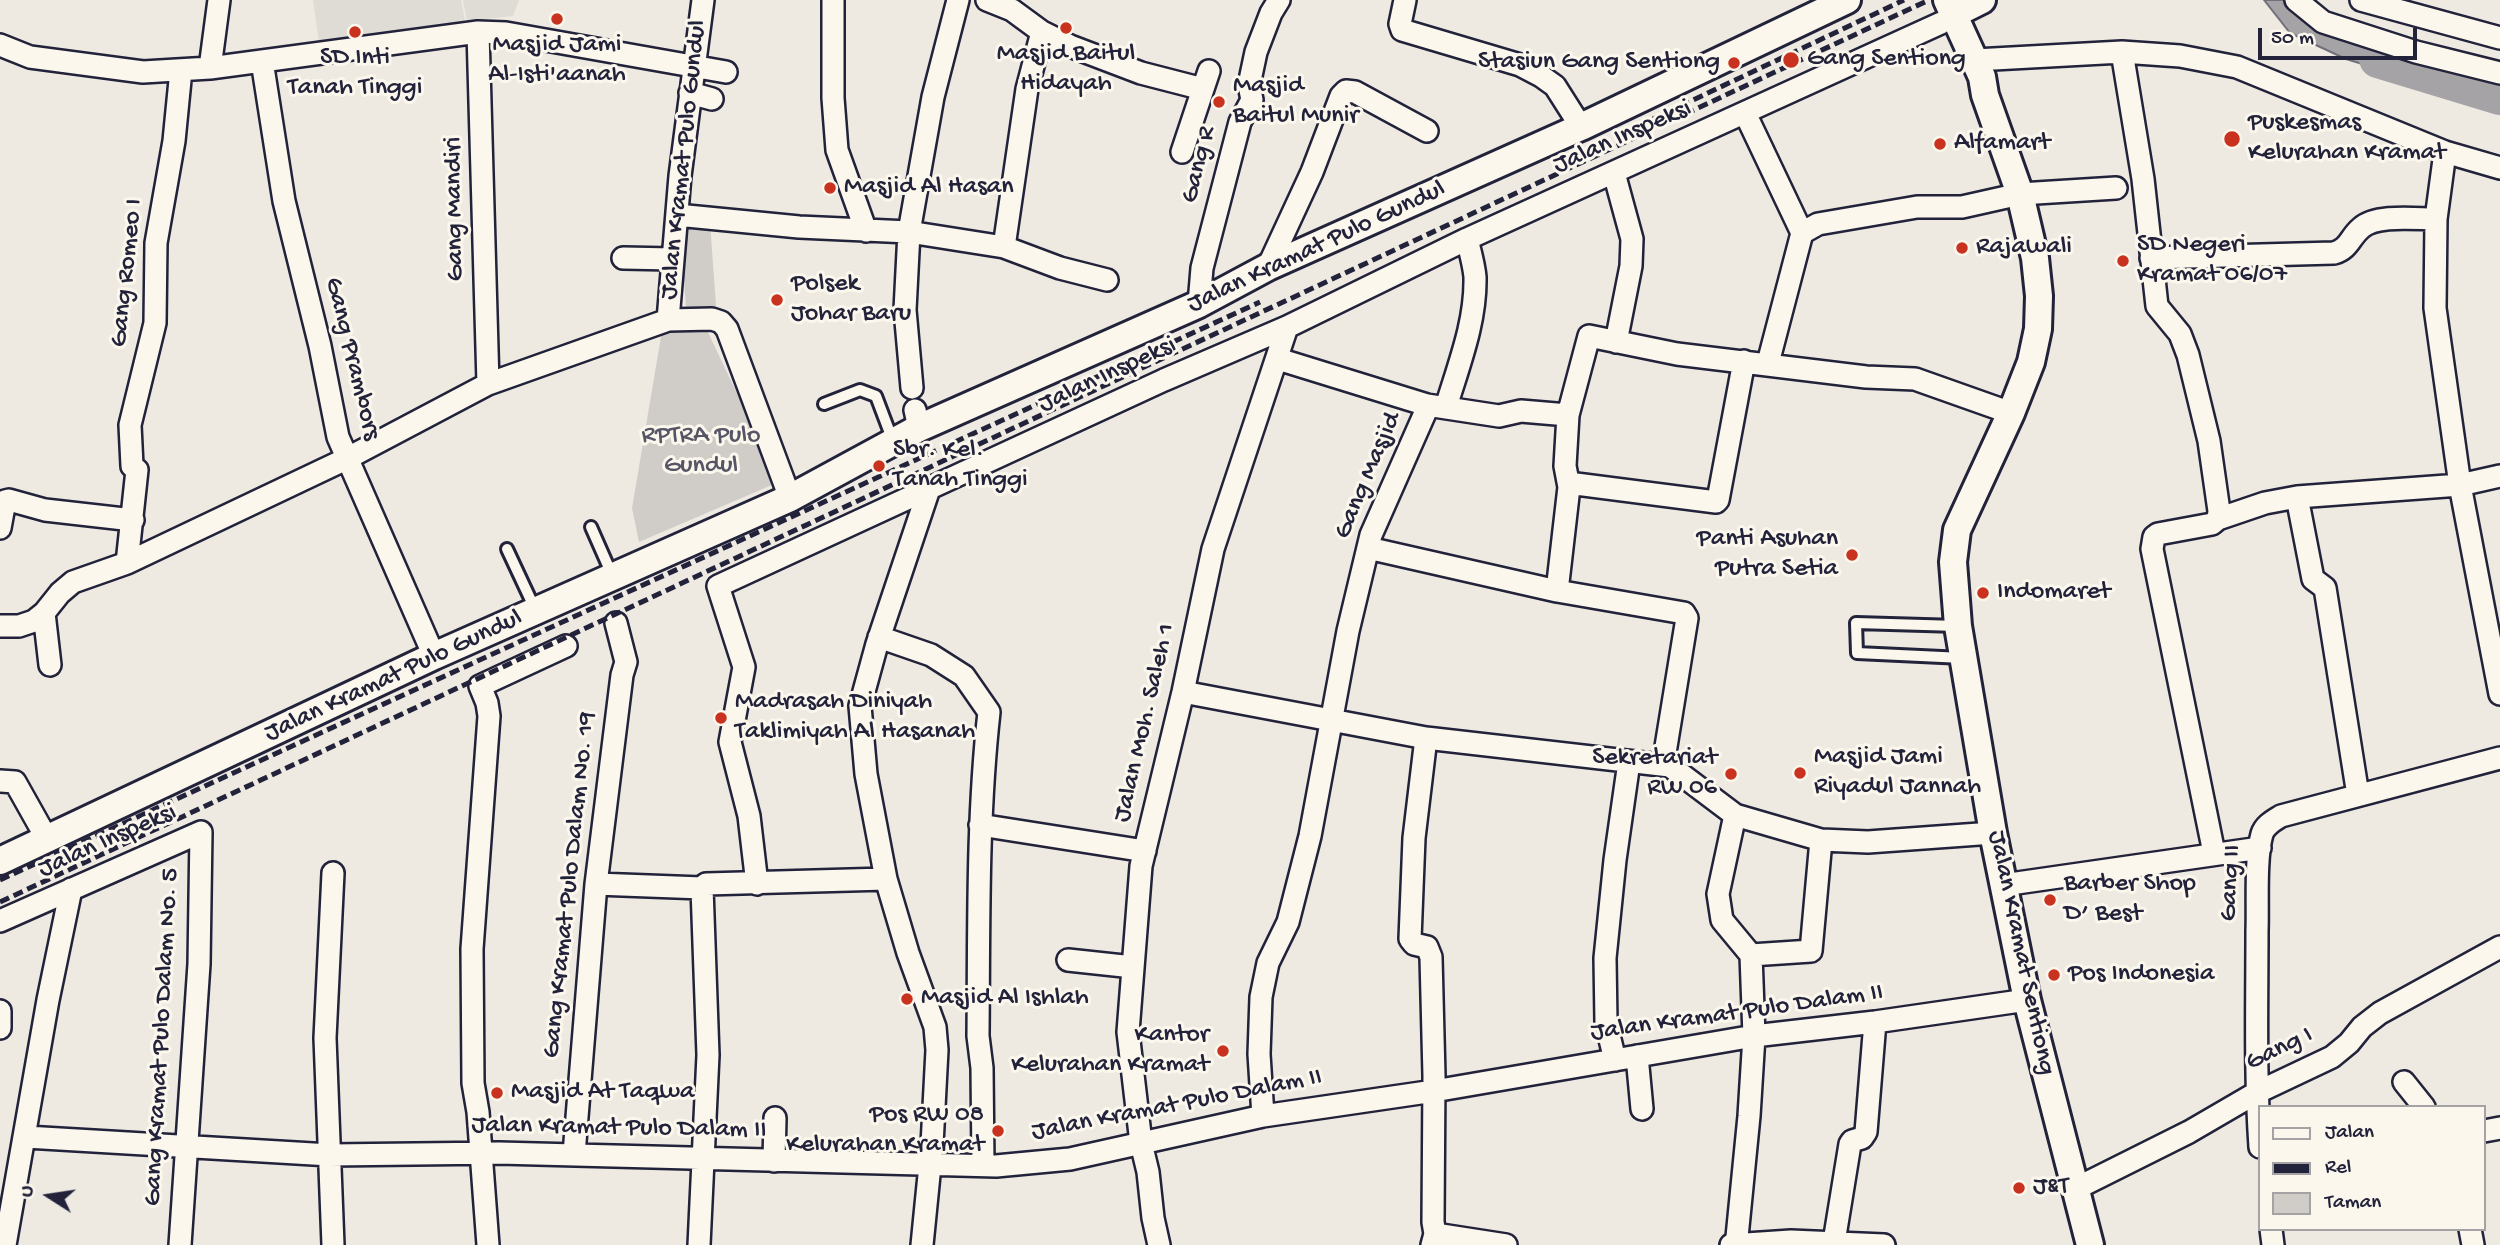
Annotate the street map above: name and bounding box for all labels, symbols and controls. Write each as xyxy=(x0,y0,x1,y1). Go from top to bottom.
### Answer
marker: Masjid Jami Al-Isti'aanah xyxy=(549,11,565,27)
scale bar xyxy=(2262,14,2421,58)
street label: Jalan Kramat Pulo Gundul xyxy=(655,19,715,301)
marker: Masjid Baitul Hidayah xyxy=(1058,20,1074,36)
marker: SD Inti Tanah Tinggi xyxy=(347,24,363,40)
text: 50 m xyxy=(2271,27,2314,52)
place label: Masjid Jami Al-Isti'aanah xyxy=(488,30,626,92)
place label: Masjid Baitul Hidayah xyxy=(997,39,1135,100)
place label: SD Inti Tanah Tinggi xyxy=(288,43,422,104)
place label: Gang Sentiong xyxy=(1807,44,1966,76)
place label: Stasiun Gang Sentiong xyxy=(1478,47,1720,79)
marker: Gang Sentiong xyxy=(1781,50,1801,70)
marker: Stasiun Gang Sentiong xyxy=(1726,55,1742,71)
place label: Masjid Baitul Munir xyxy=(1233,71,1358,132)
marker: Masjid Baitul Munir xyxy=(1211,94,1227,110)
street label: Jalan Inspeksi xyxy=(1549,94,1697,182)
place label: Puskesmas Kelurahan Kramat xyxy=(2248,108,2446,170)
street label: Gang R xyxy=(1175,124,1225,206)
place label: Alfamart xyxy=(1954,128,2050,160)
marker: Puskesmas Kelurahan Kramat xyxy=(2222,129,2242,149)
street label: Gang Mandiri xyxy=(439,136,473,282)
marker: Alfamart xyxy=(1932,136,1948,152)
place label: Masjid Al Hasan xyxy=(844,172,1013,204)
street label: Jalan Kramat Pulo Gundul xyxy=(1183,175,1451,321)
marker: Masjid Al Hasan xyxy=(822,180,838,196)
street label: Gang Romeo I xyxy=(105,197,151,349)
place label: SD Negeri Kramat 06/07 xyxy=(2137,230,2287,292)
place label: Rajawali xyxy=(1976,232,2072,264)
marker: Rajawali xyxy=(1954,240,1970,256)
marker: SD Negeri Kramat 06/07 xyxy=(2115,253,2131,269)
place label: Polsek Johar Baru xyxy=(791,269,911,330)
street label: Gang Prambors xyxy=(316,274,386,444)
marker: Polsek Johar Baru xyxy=(769,292,785,308)
street label: Jalan Inspeksi xyxy=(1034,331,1182,421)
street label: Gang Masjid xyxy=(1328,408,1410,544)
park label: RPTRA Pulo Gundul xyxy=(642,421,760,482)
place label: Sbr. Kel. Tanah Tinggi xyxy=(893,435,1028,496)
marker: Sbr. Kel. Tanah Tinggi xyxy=(871,458,887,474)
place label: Panti Asuhan Putra Setia xyxy=(1697,524,1838,586)
marker: Panti Asuhan Putra Setia xyxy=(1844,547,1860,563)
place label: Indomaret xyxy=(1997,577,2110,609)
marker: Indomaret xyxy=(1975,585,1991,601)
street label: Jalan Kramat Pulo Gundul xyxy=(260,604,528,750)
street label: Jalan Moh. Saleh 1 xyxy=(1108,621,1184,825)
place label: Madrasah Diniyah Taklimiyah Al Hasanah xyxy=(735,687,975,748)
street label: Gang Kramat Pulo Dalam No. 19 xyxy=(537,710,605,1060)
marker: Madrasah Diniyah Taklimiyah Al Hasanah xyxy=(713,710,729,726)
place label: Masjid Jami Riyadul Jannah xyxy=(1814,742,1981,804)
place label: Sekretariat RW 06 xyxy=(1592,743,1717,804)
marker: Masjid Jami Riyadul Jannah xyxy=(1792,765,1808,781)
marker: Sekretariat RW 06 xyxy=(1723,766,1739,782)
street label: Jalan Inspeksi xyxy=(34,798,182,886)
street label: Jalan Kramat Sentiong xyxy=(1979,828,2061,1078)
street label: Gang II xyxy=(2214,844,2250,922)
street label: Gang Kramat Pulo Dalam No. 5 xyxy=(139,867,187,1207)
place label: Barber Shop D’ Best xyxy=(2064,869,2196,931)
marker: Barber Shop D’ Best xyxy=(2042,892,2058,908)
place label: Pos Indonesia xyxy=(2068,959,2214,991)
marker: Pos Indonesia xyxy=(2046,967,2062,983)
street label: Jalan Kramat Pulo Dalam II xyxy=(1589,978,1885,1050)
place label: Masjid Al Ishlah xyxy=(921,983,1089,1015)
marker: Masjid Al Ishlah xyxy=(899,991,915,1007)
place label: Kantor Kelurahan Kramat xyxy=(1011,1020,1209,1082)
street label: Gang I xyxy=(2242,1021,2318,1079)
marker: Kantor Kelurahan Kramat xyxy=(1215,1043,1231,1059)
street label: Jalan Kramat Pulo Dalam II xyxy=(1029,1063,1325,1149)
place label: Masjid At Taqwa xyxy=(511,1077,694,1109)
marker: Masjid At Taqwa xyxy=(489,1085,505,1101)
place label: Pos RW 08 Kelurahan Kramat xyxy=(786,1100,984,1162)
legend xyxy=(2258,1105,2486,1231)
street label: Jalan Kramat Pulo Dalam II xyxy=(471,1111,767,1147)
text: Jalan xyxy=(2325,1121,2374,1146)
marker: Pos RW 08 Kelurahan Kramat xyxy=(990,1123,1006,1139)
text: Rel xyxy=(2325,1156,2351,1181)
north arrow xyxy=(14,1161,84,1231)
place label: J&T xyxy=(2033,1172,2069,1204)
marker: J&T xyxy=(2011,1180,2027,1196)
text: U xyxy=(16,1184,40,1199)
text: Taman xyxy=(2325,1191,2381,1216)

